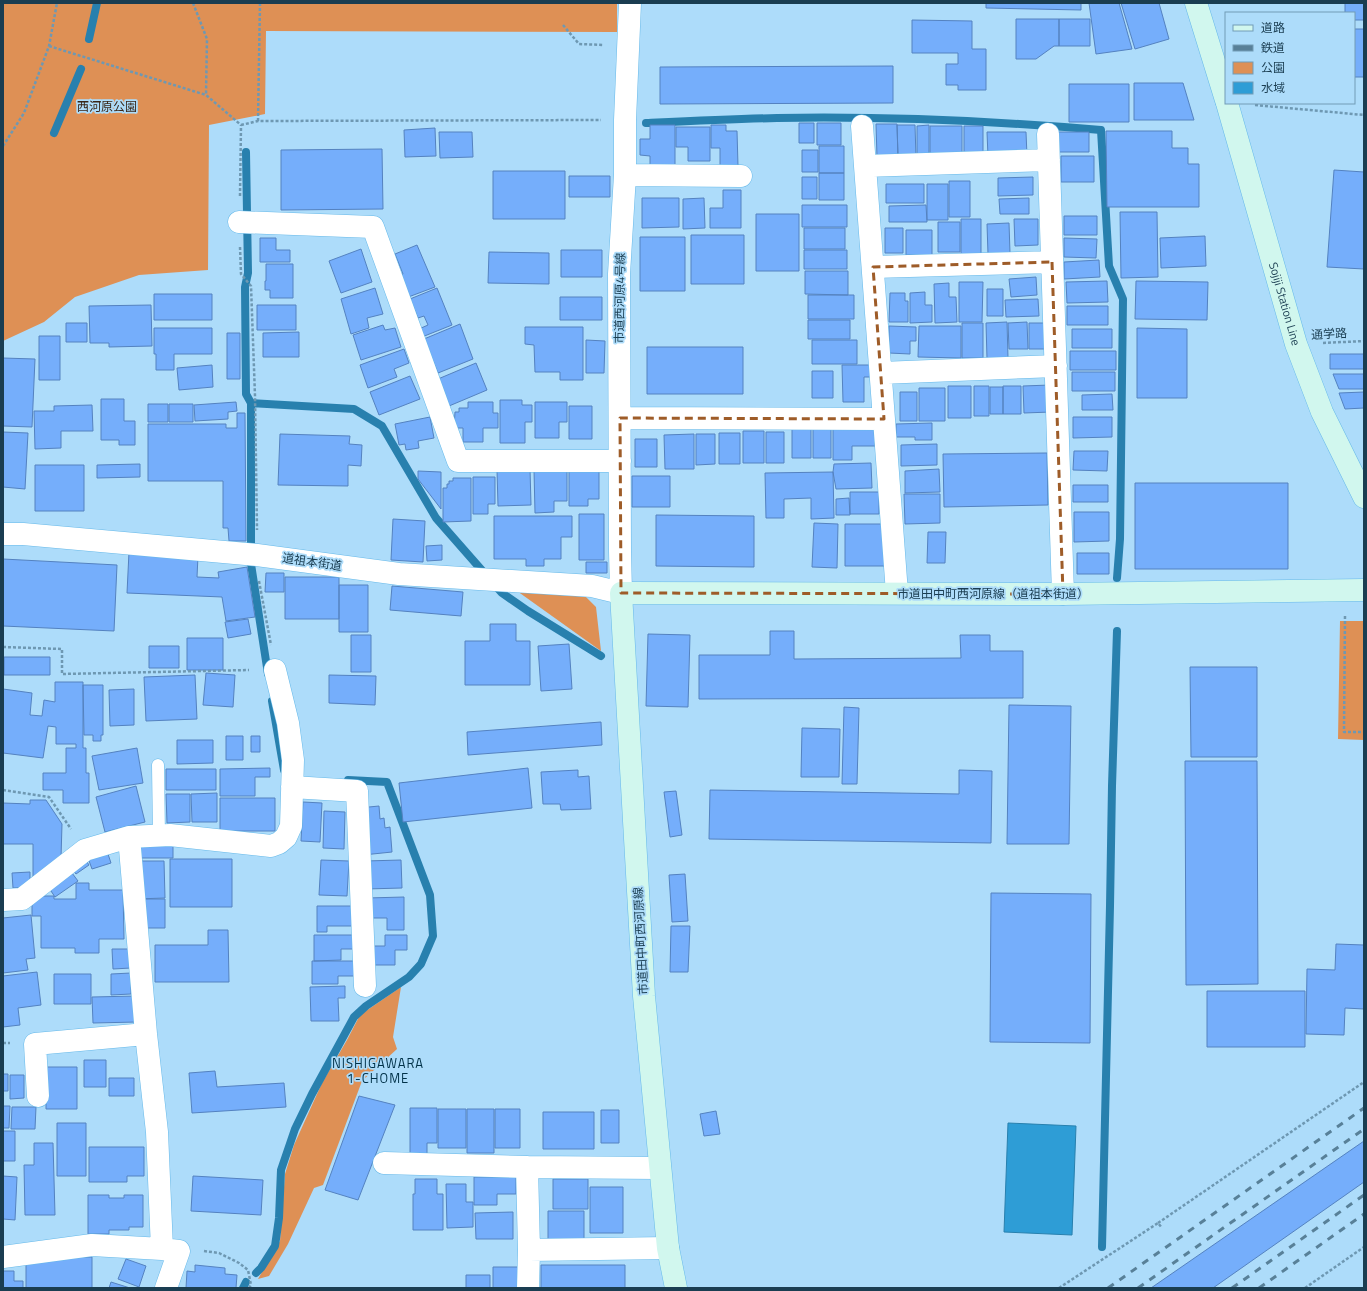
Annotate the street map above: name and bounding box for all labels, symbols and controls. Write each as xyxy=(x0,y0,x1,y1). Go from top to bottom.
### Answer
legend xyxy=(1225,12,1355,104)
text: 道路 xyxy=(1261,18,1285,37)
text: 鉄道 xyxy=(1261,38,1285,57)
text: 公園 xyxy=(1261,58,1285,77)
text: 水域 xyxy=(1261,78,1285,97)
park label: 西河原公園 xyxy=(77,97,137,116)
street label: 市道西河原4号線 xyxy=(609,252,630,344)
street label: Sojiji Station Line xyxy=(1264,260,1306,348)
street label: 通学路 xyxy=(1310,323,1347,344)
street label: 道祖本街道 xyxy=(281,548,343,575)
street label: 市道田中町西河原線（道祖本街道） xyxy=(897,584,1089,603)
street label: 市道田中町西河原線 xyxy=(628,887,653,995)
district label: NISHIGAWARA 1-CHOME xyxy=(332,1053,424,1088)

